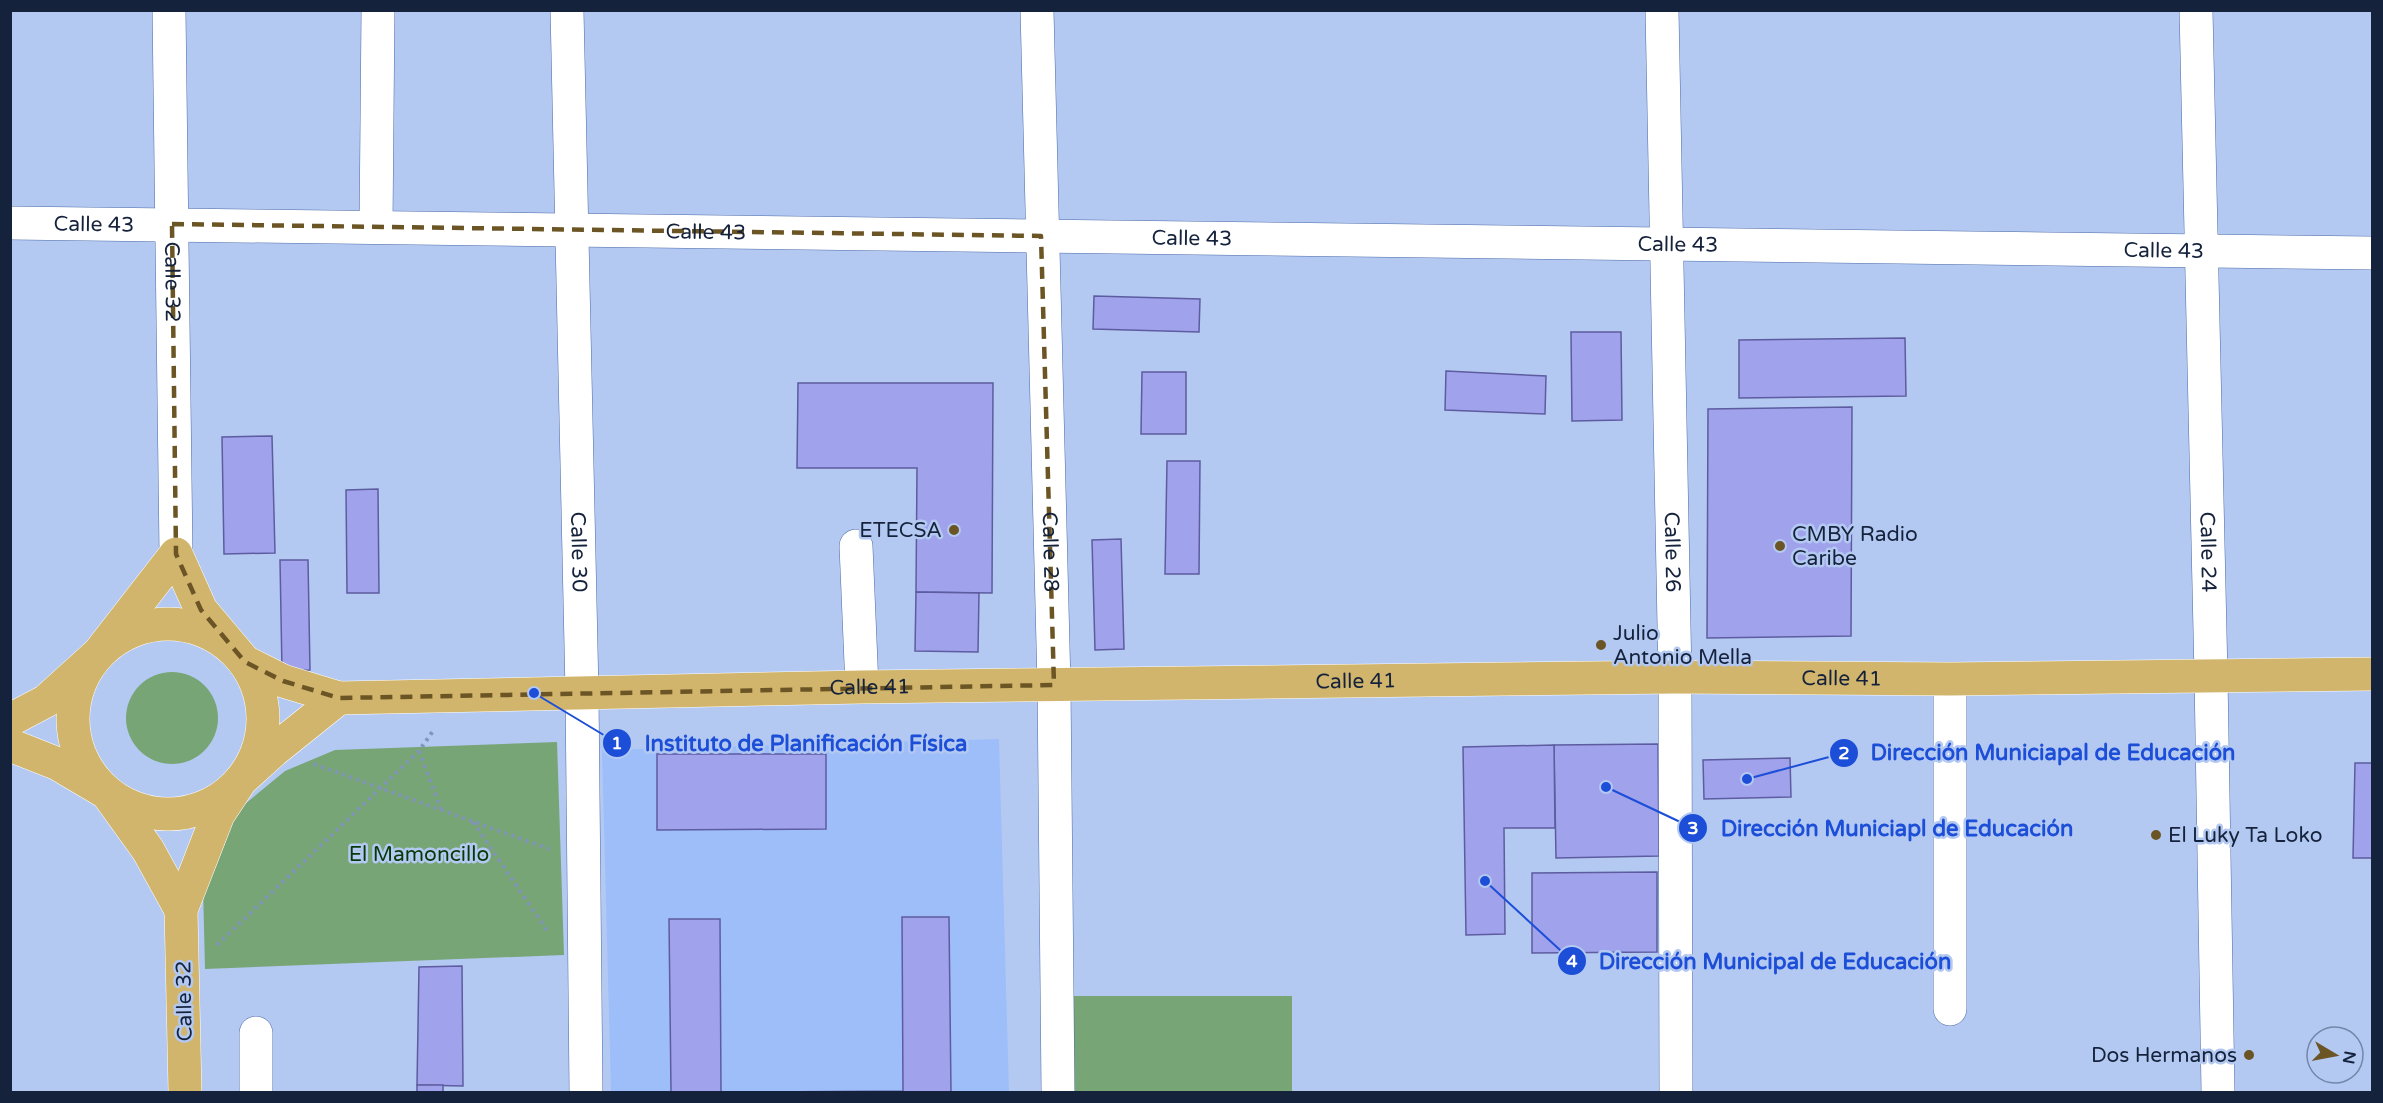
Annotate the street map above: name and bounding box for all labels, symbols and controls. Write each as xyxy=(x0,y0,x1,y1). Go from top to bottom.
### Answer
street label: Calle 43 xyxy=(54,212,134,238)
street label: Calle 43 xyxy=(665,219,746,245)
street label: Calle 43 xyxy=(1151,226,1232,252)
street label: Calle 43 xyxy=(1637,232,1718,258)
street label: Calle 43 xyxy=(2123,238,2204,264)
street label: Calle 32 xyxy=(159,241,185,322)
street label: Calle 30 xyxy=(565,511,592,592)
street label: Calle 28 xyxy=(1037,511,1064,592)
street label: Calle 26 xyxy=(1659,511,1685,592)
street label: Calle 24 xyxy=(2194,511,2221,592)
place label: ETECSA xyxy=(859,518,942,543)
place label: CMBY Radio Caribe xyxy=(1792,522,1918,571)
marker: ETECSA xyxy=(947,523,961,537)
marker: CMBY Radio Caribe xyxy=(1773,539,1787,553)
place label: Julio Antonio Mella xyxy=(1613,621,1752,670)
marker: Julio Antonio Mella xyxy=(1594,638,1608,652)
street label: Calle 41 xyxy=(1801,666,1882,692)
street label: Calle 41 xyxy=(1315,668,1396,694)
street label: Calle 41 xyxy=(829,674,910,701)
callout: Instituto de Planificación Física xyxy=(602,723,979,763)
text: Instituto de Planificación Física xyxy=(645,731,967,757)
text: 1 xyxy=(611,732,623,754)
callout: Dirección Municiapal de Educación xyxy=(1829,733,2248,773)
text: Dirección Municiapal de Educación xyxy=(1870,740,2236,766)
text: 2 xyxy=(1838,742,1850,764)
callout: Dirección Municiapl de Educación xyxy=(1678,808,2085,848)
text: Dirección Municiapl de Educación xyxy=(1721,816,2073,842)
text: 3 xyxy=(1687,817,1699,839)
place label: El Luky Ta Loko xyxy=(2168,823,2322,848)
marker: El Luky Ta Loko xyxy=(2149,828,2163,842)
park label: El Mamoncillo xyxy=(349,842,489,867)
callout: Dirección Municipal de Educación xyxy=(1557,941,1963,981)
text: Dirección Municipal de Educación xyxy=(1599,949,1951,975)
text: 4 xyxy=(1566,950,1578,972)
street label: Calle 32 xyxy=(171,960,198,1041)
north arrow xyxy=(2305,1025,2365,1085)
place label: Dos Hermanos xyxy=(2091,1043,2237,1068)
marker: Dos Hermanos xyxy=(2242,1048,2256,1062)
text: N xyxy=(2338,1049,2360,1065)

